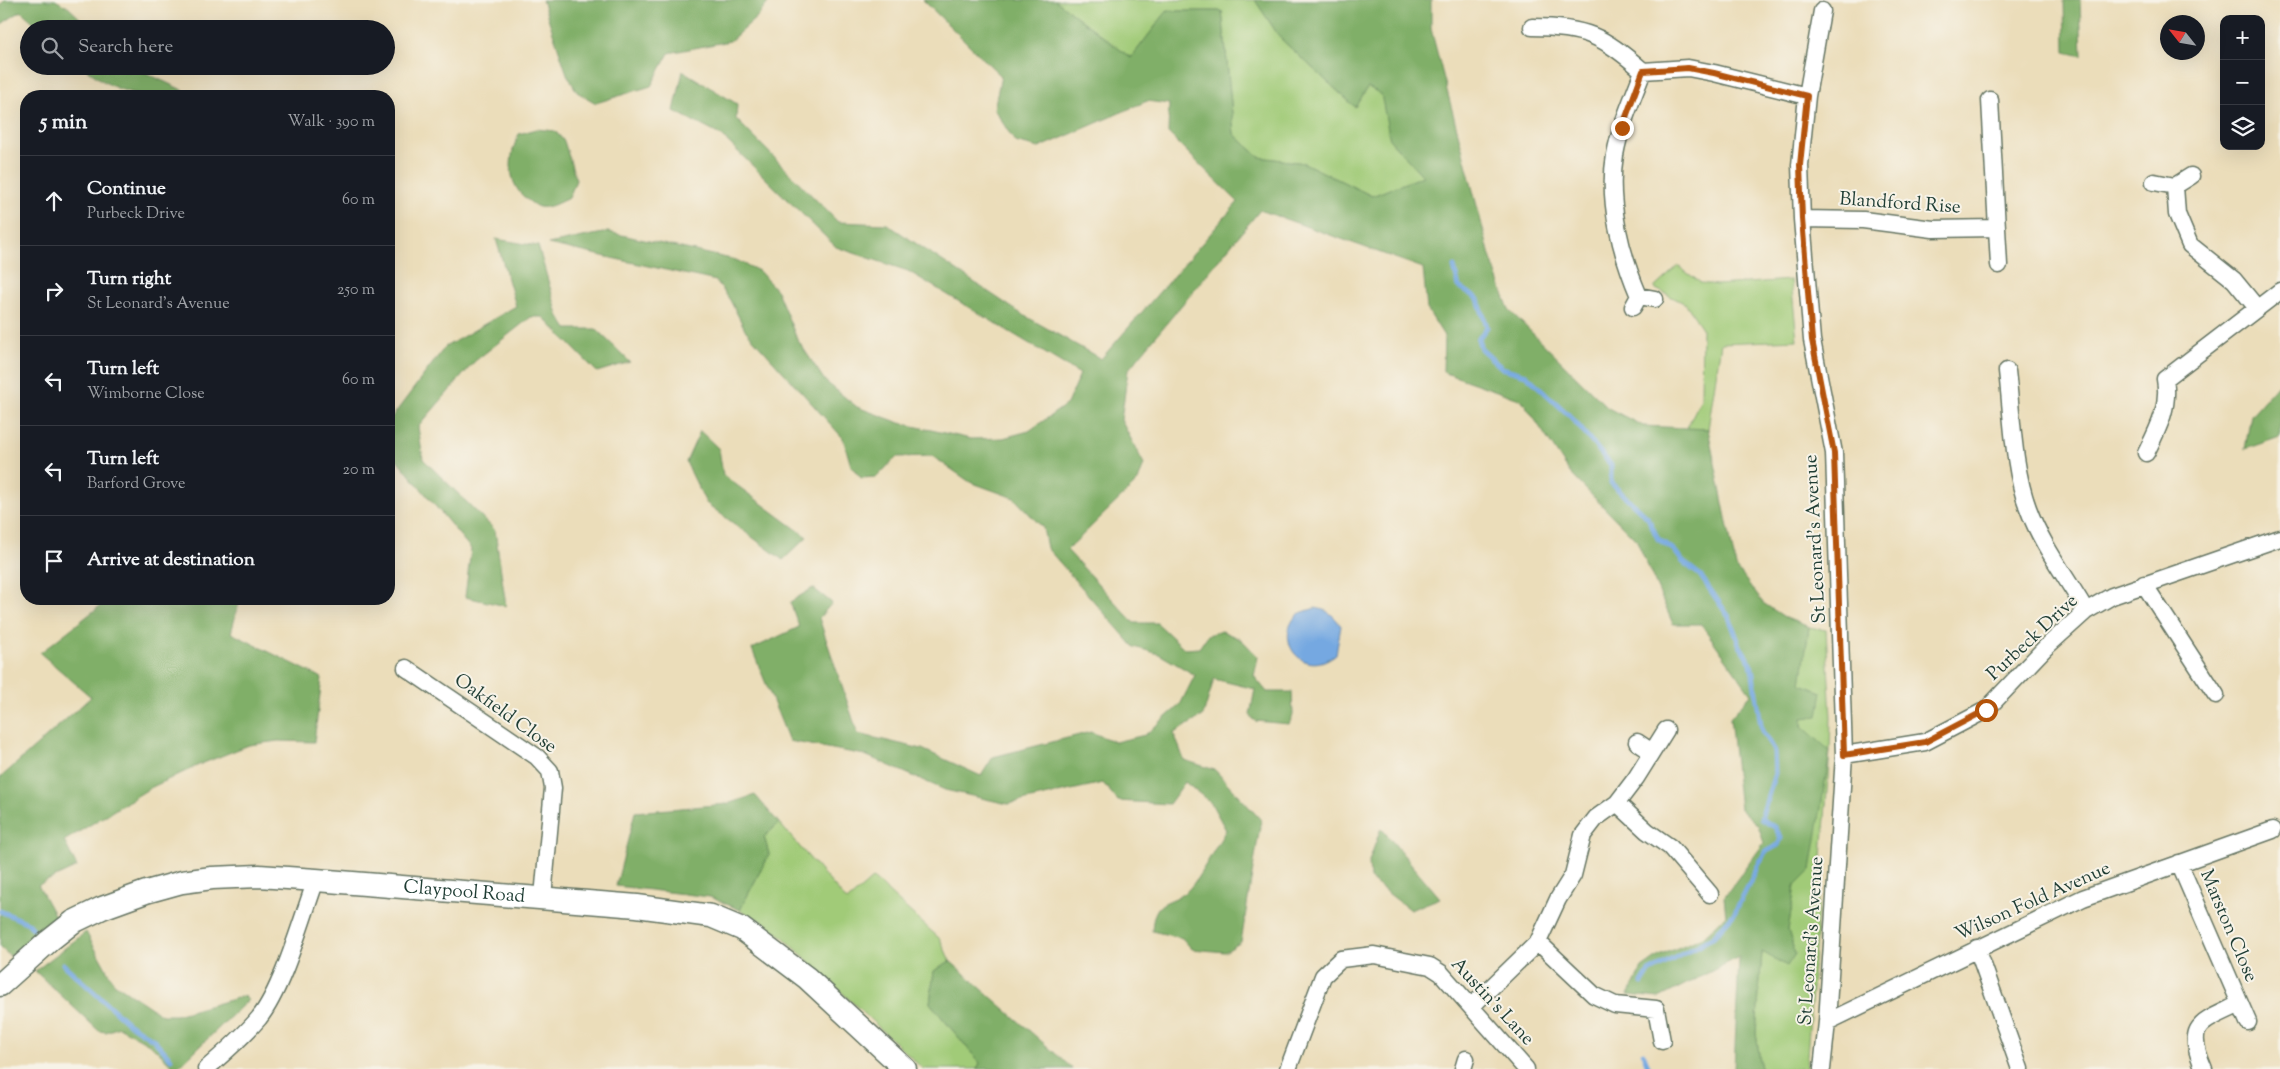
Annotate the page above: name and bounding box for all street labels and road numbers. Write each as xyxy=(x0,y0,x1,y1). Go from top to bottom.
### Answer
street label: Blandford Rise xyxy=(1838,186,1962,222)
street label: St Leonard's Avenue xyxy=(1798,454,1834,624)
street label: Purbeck Drive xyxy=(1981,588,2085,687)
street label: Oakfield Close xyxy=(448,667,562,761)
street label: St Leonard's Avenue xyxy=(1793,855,1831,1026)
street label: Wilson Fold Avenue xyxy=(1951,855,2115,948)
street label: Marston Close xyxy=(2192,866,2264,987)
street label: Claypool Road xyxy=(402,874,526,910)
street label: Austin's Lane xyxy=(1444,952,1540,1052)

